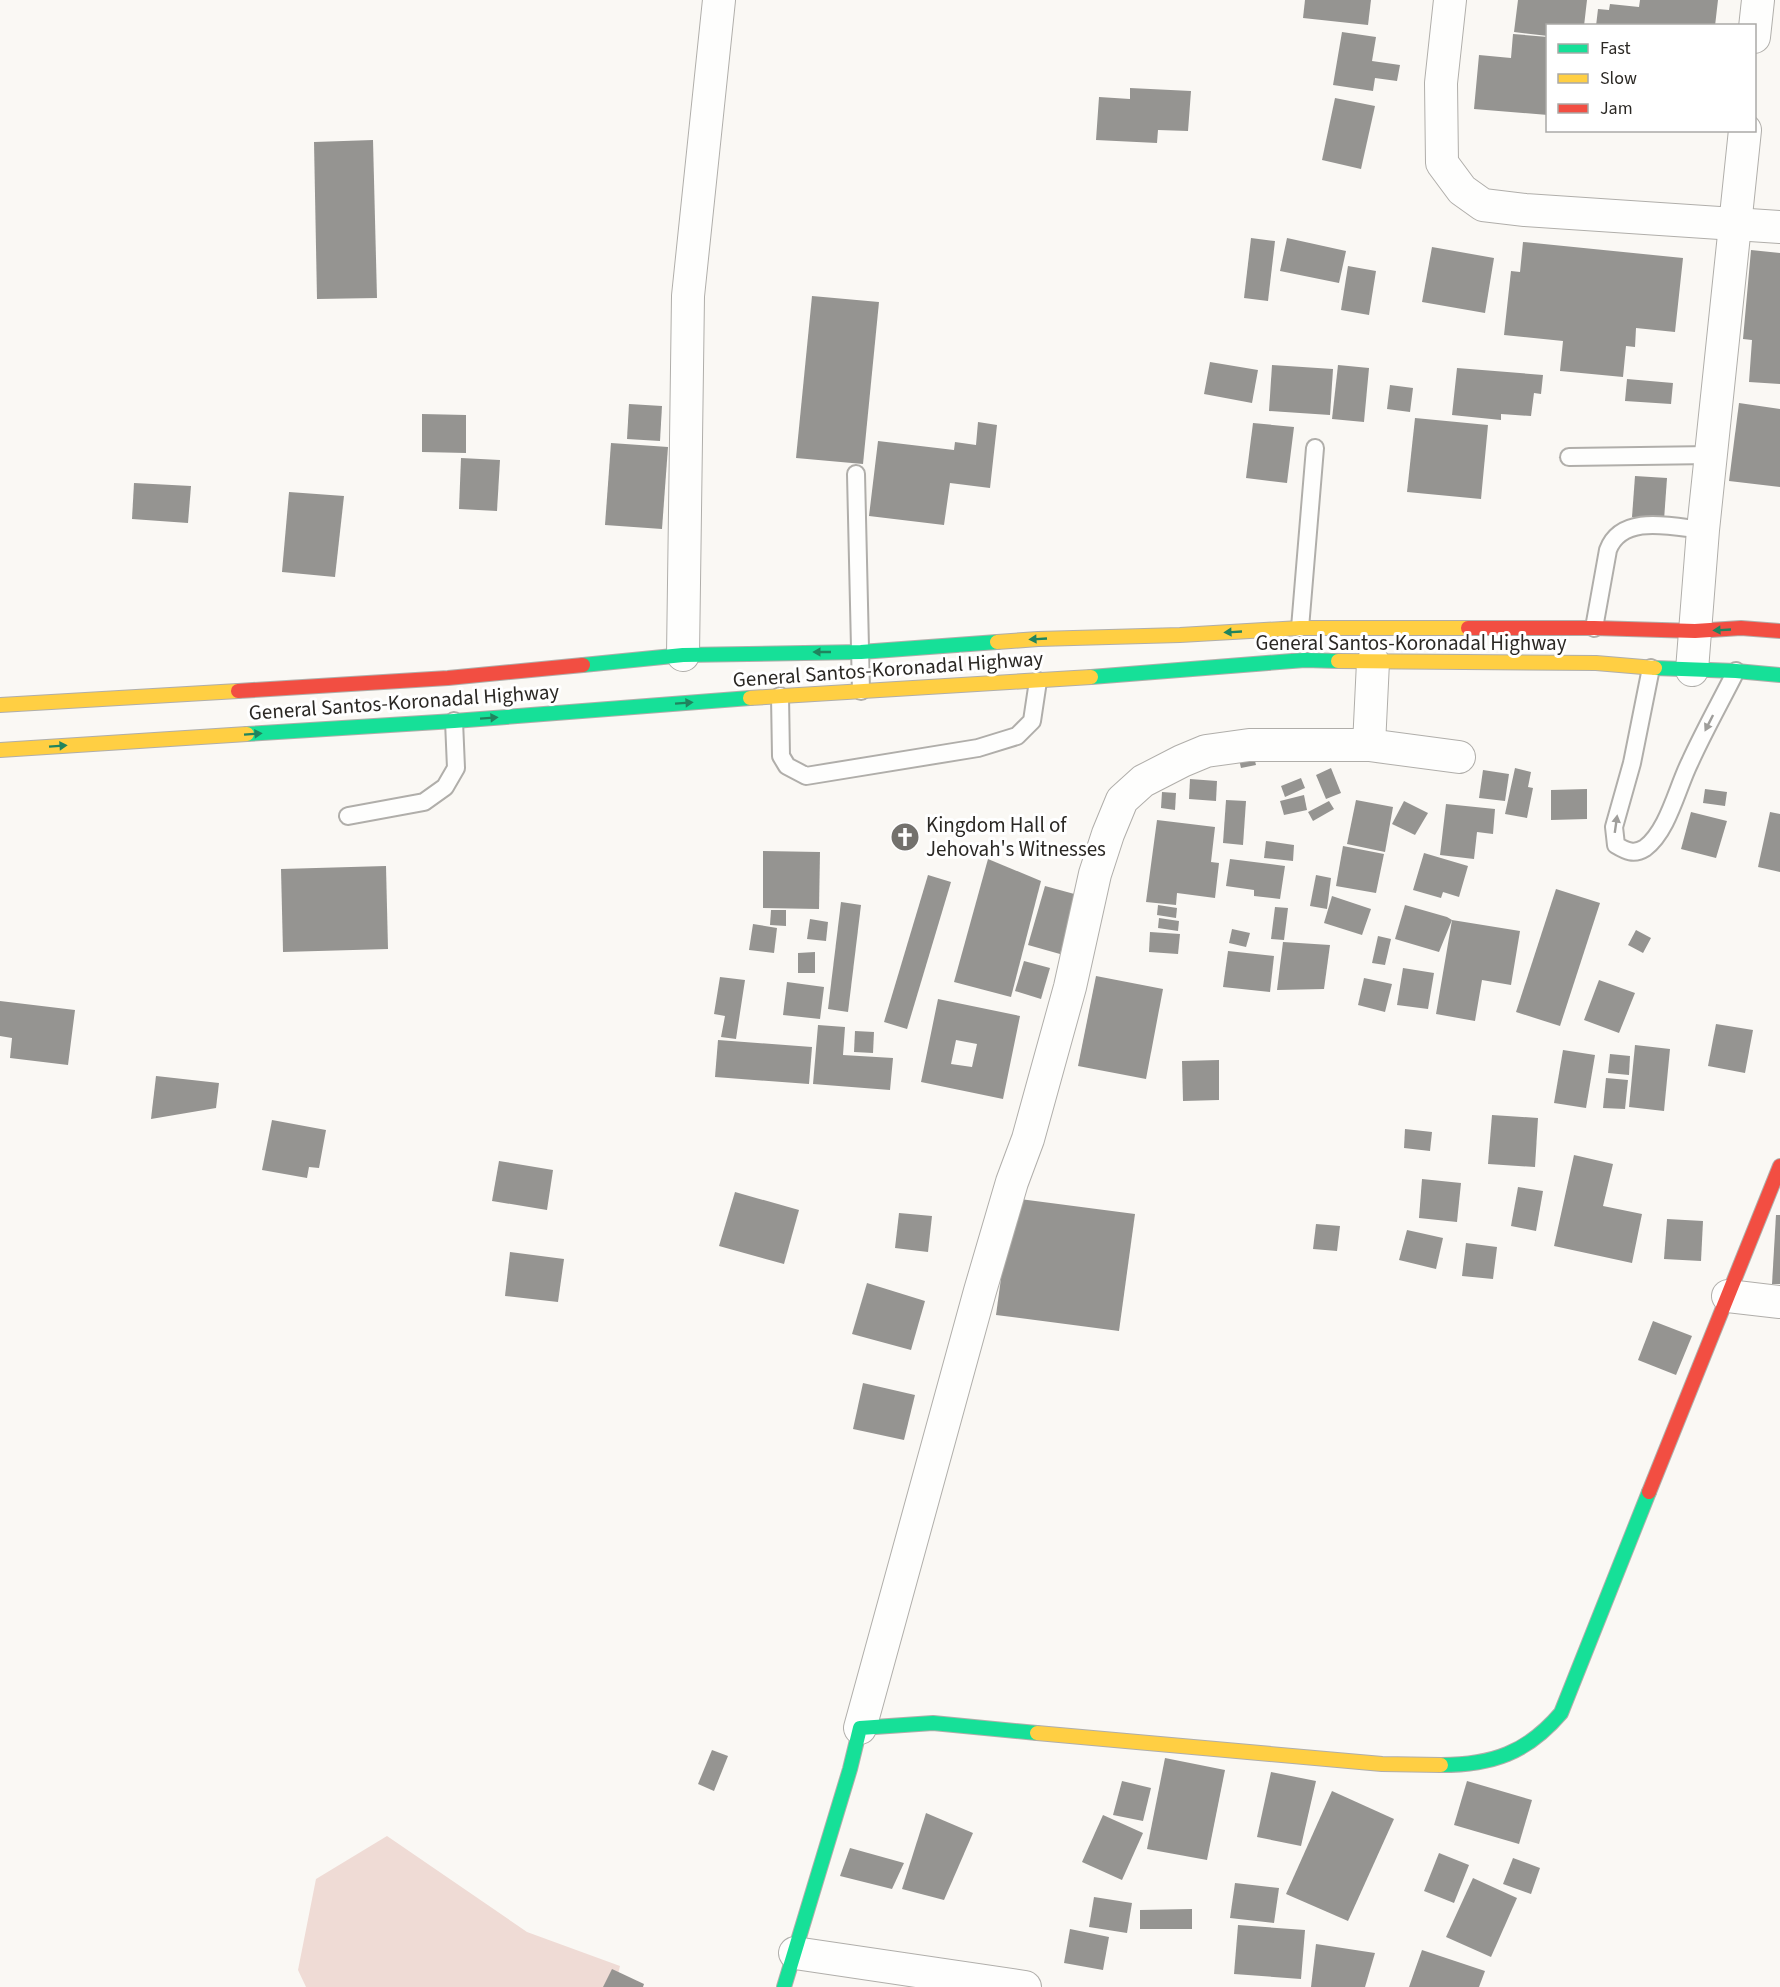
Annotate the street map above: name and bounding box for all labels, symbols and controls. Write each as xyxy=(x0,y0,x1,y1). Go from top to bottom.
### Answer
legend xyxy=(1546,24,1756,132)
text: Fast xyxy=(1600,36,1631,61)
text: Slow xyxy=(1600,66,1637,91)
text: Jam xyxy=(1600,96,1633,121)
one-way arrow xyxy=(1712,625,1731,634)
one-way arrow xyxy=(1223,627,1242,637)
street label: General Santos-Koronadal Highway xyxy=(1255,628,1567,658)
one-way arrow xyxy=(1029,635,1048,644)
street label: General Santos-Koronadal Highway xyxy=(732,643,1044,695)
one-way arrow xyxy=(813,647,832,657)
street label: General Santos-Koronadal Highway xyxy=(248,676,560,728)
one-way arrow xyxy=(674,699,693,708)
one-way arrow xyxy=(480,713,499,723)
one-way arrow xyxy=(1705,714,1715,732)
one-way arrow xyxy=(244,729,263,739)
one-way arrow xyxy=(49,742,68,751)
place label: Kingdom Hall of Jehovah's Witnesses xyxy=(926,810,1106,864)
one-way arrow xyxy=(1612,814,1621,833)
church icon: Kingdom Hall of Jehovah's Witnesses xyxy=(889,821,921,853)

